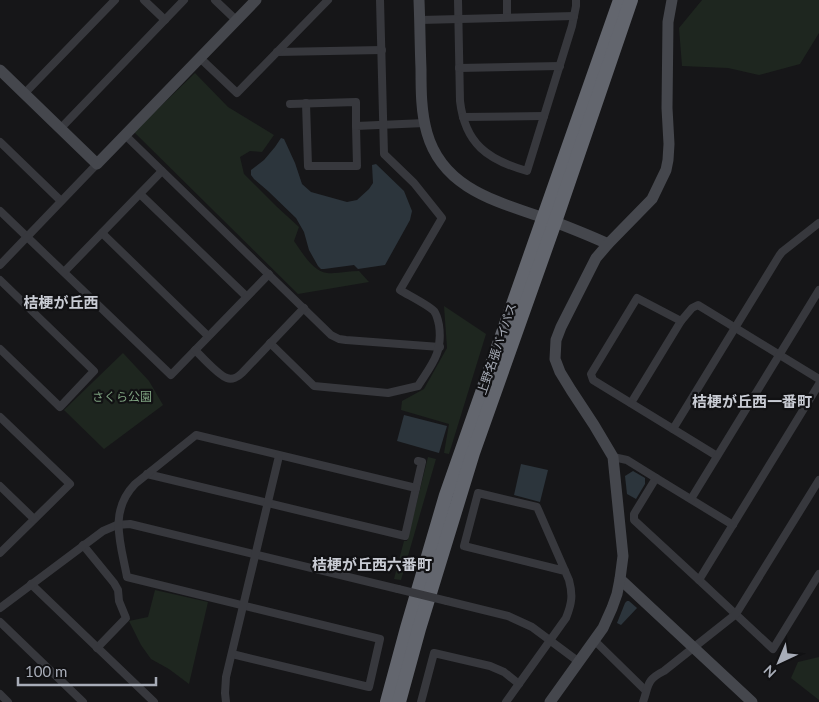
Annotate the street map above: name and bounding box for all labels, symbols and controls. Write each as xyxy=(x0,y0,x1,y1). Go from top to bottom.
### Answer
district label: 桔梗が丘西 xyxy=(23,293,99,311)
street label: 上野名張バイパス xyxy=(474,301,519,397)
park label: さくら公園 xyxy=(92,389,152,404)
district label: 桔梗が丘西一番町 xyxy=(692,392,812,410)
district label: 桔梗が丘西六番町 xyxy=(312,555,432,573)
north arrow xyxy=(754,637,804,687)
scale bar xyxy=(18,654,155,686)
text: 100 m xyxy=(25,662,67,680)
text: N xyxy=(760,662,779,682)

